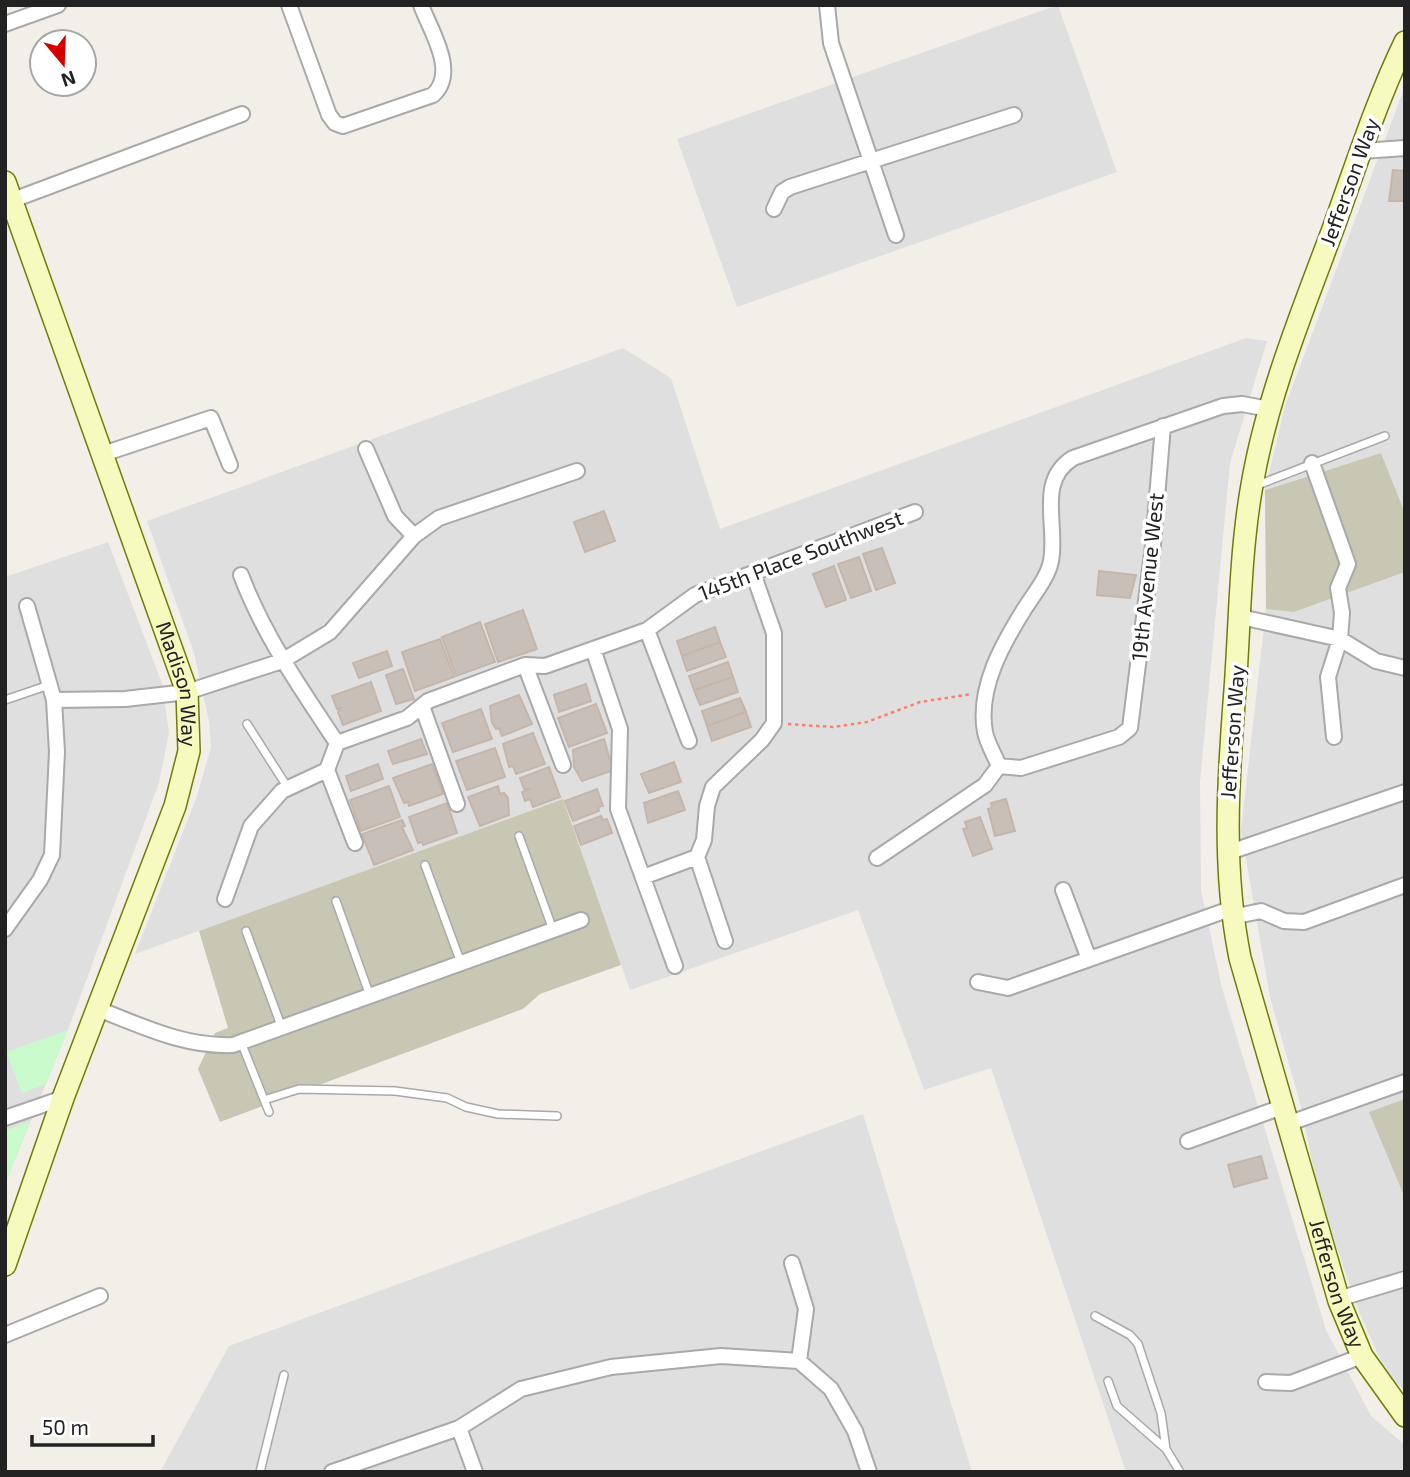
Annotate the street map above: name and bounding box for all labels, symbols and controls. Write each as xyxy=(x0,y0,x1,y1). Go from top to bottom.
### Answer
north arrow xyxy=(28,28,98,98)
text: N xyxy=(58,66,79,93)
street label: Jefferson Way xyxy=(1314,114,1383,249)
street label: 19th Avenue West xyxy=(1125,491,1168,662)
street label: 145th Place Southwest xyxy=(695,504,906,605)
street label: Madison Way xyxy=(152,618,203,747)
street label: Jefferson Way xyxy=(1214,664,1249,800)
street label: Jefferson Way xyxy=(1305,1216,1371,1351)
scale bar xyxy=(32,1404,152,1448)
text: 50 m xyxy=(42,1414,89,1439)

